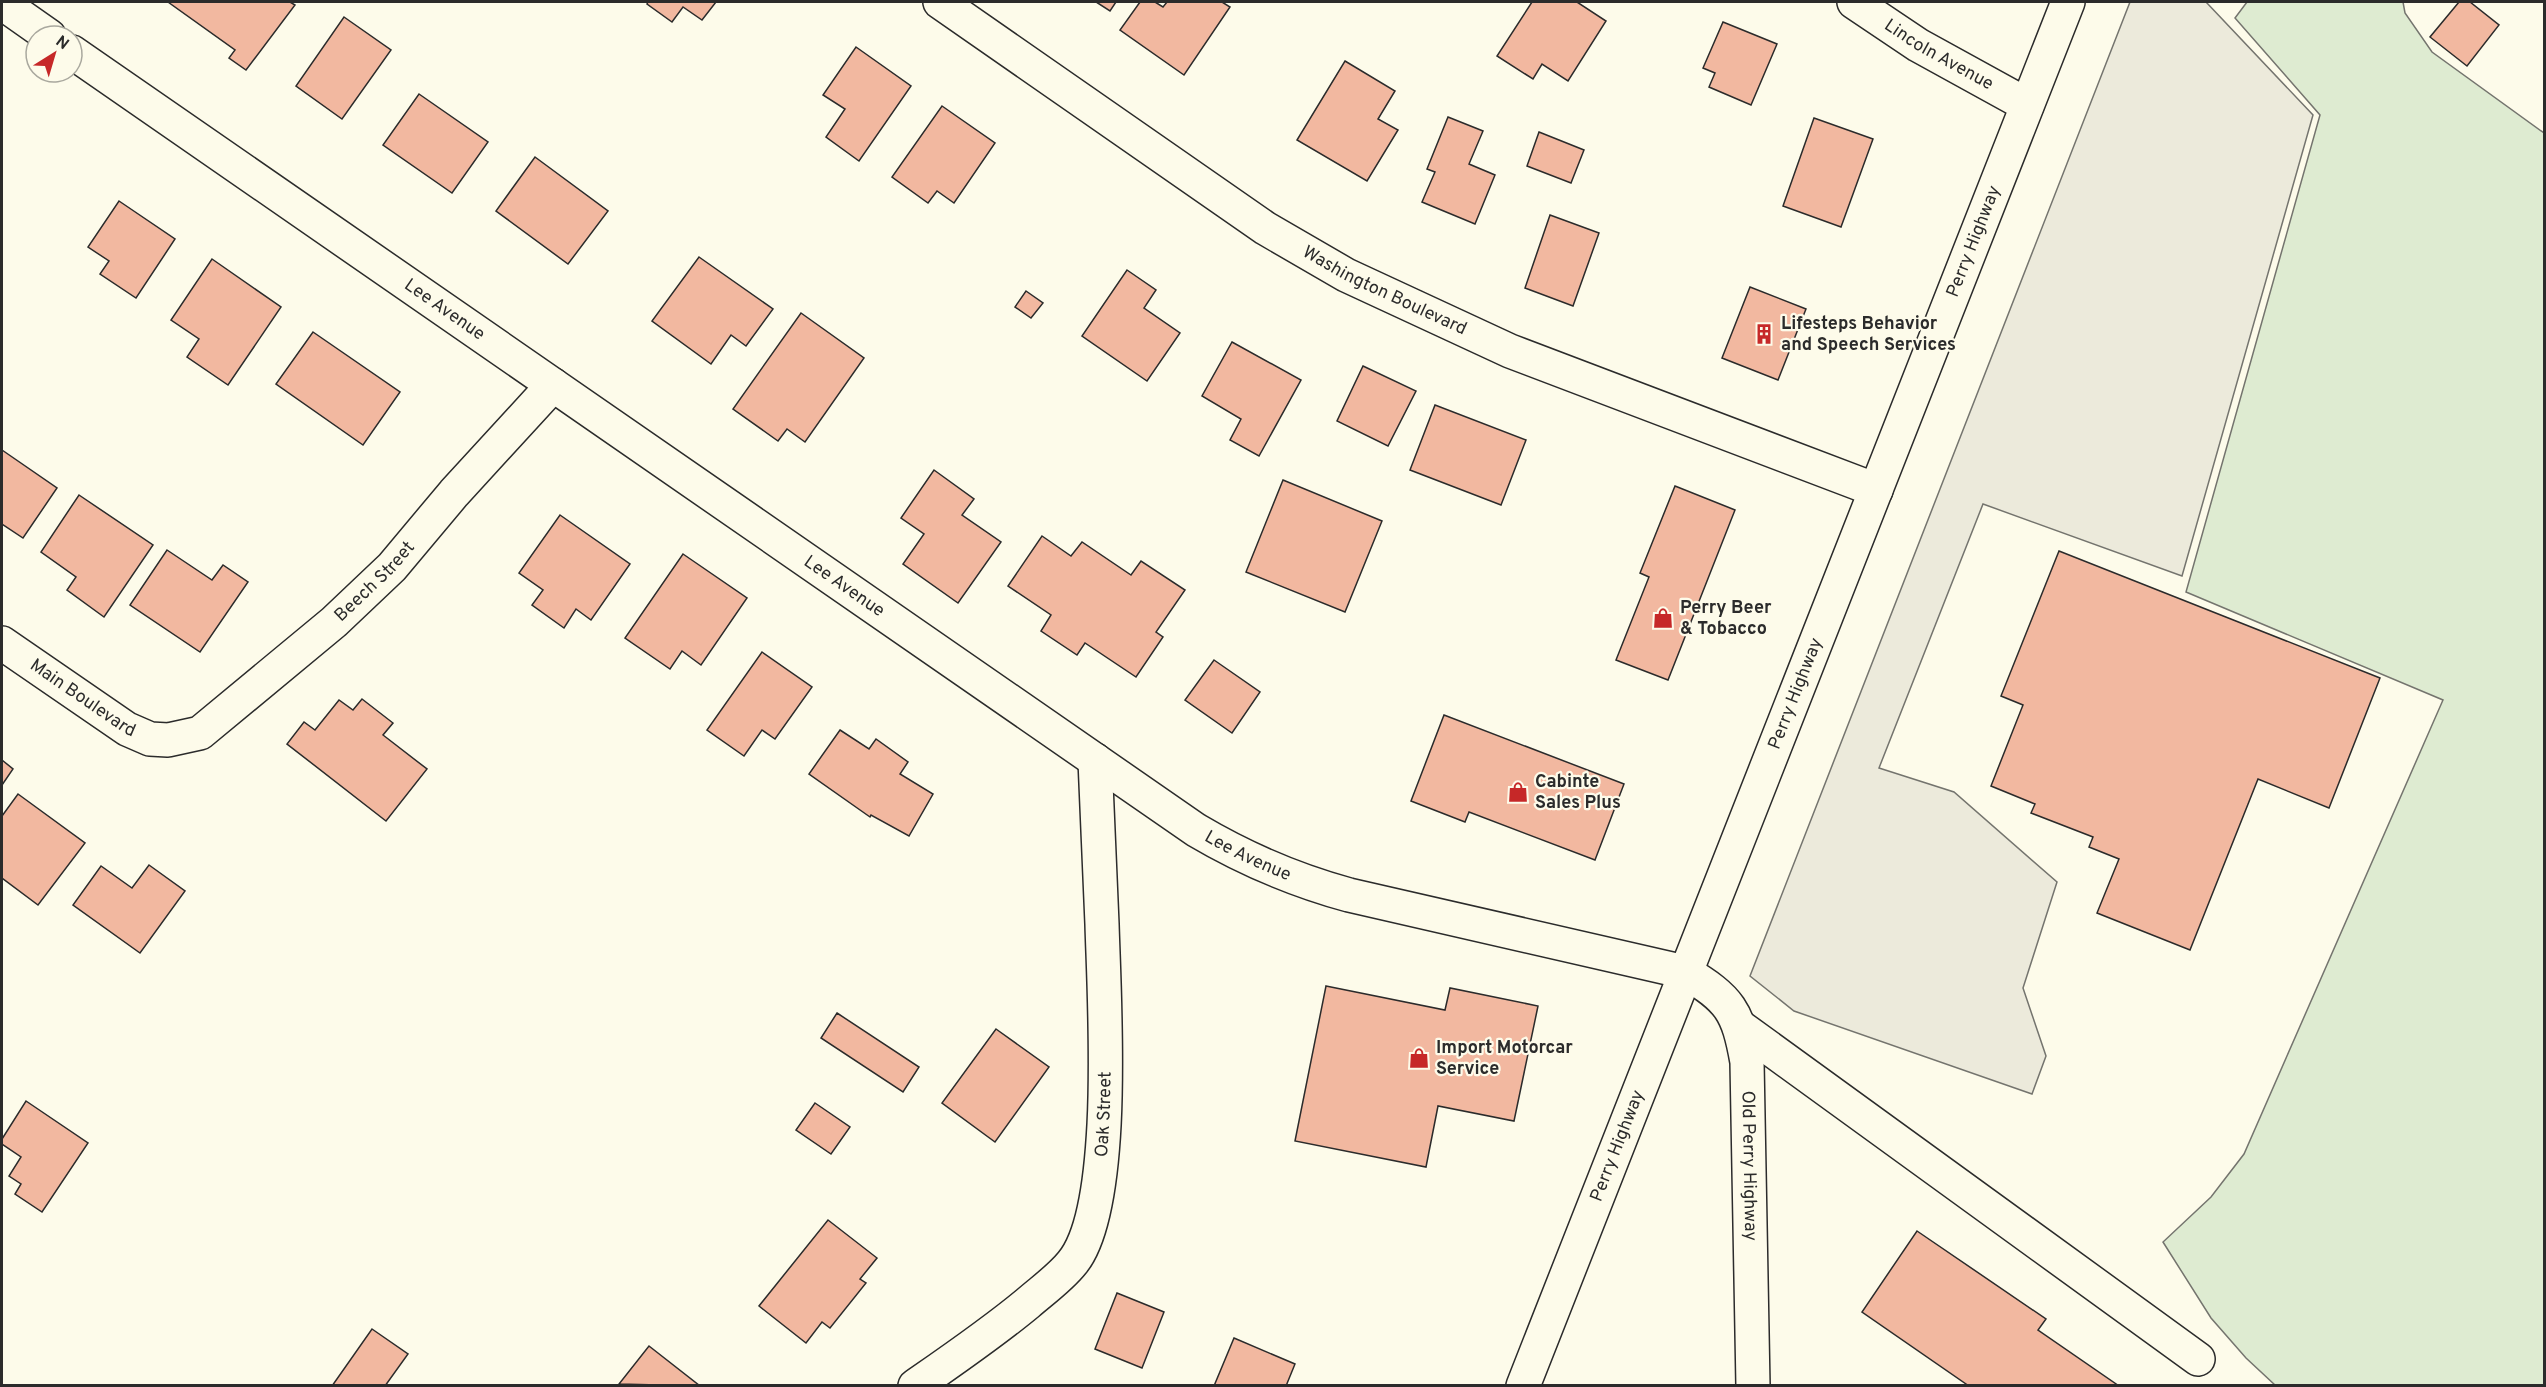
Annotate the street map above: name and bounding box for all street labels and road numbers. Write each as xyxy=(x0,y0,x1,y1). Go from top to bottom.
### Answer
street label: Lincoln Avenue xyxy=(1880,14,1997,96)
street label: Perry Highway xyxy=(1941,182,2006,301)
street label: Washington Boulevard xyxy=(1298,241,1470,341)
street label: Lee Avenue xyxy=(399,274,489,346)
street label: Beech Street xyxy=(330,537,420,627)
street label: Lee Avenue xyxy=(799,550,889,622)
street label: Perry Highway xyxy=(1763,635,1828,753)
street label: Main Boulevard xyxy=(25,654,139,743)
street label: Lee Avenue xyxy=(1200,826,1294,886)
street label: Oak Street xyxy=(1090,1071,1117,1158)
street label: Perry Highway xyxy=(1585,1087,1650,1205)
street label: Old Perry Highway xyxy=(1736,1090,1762,1241)

